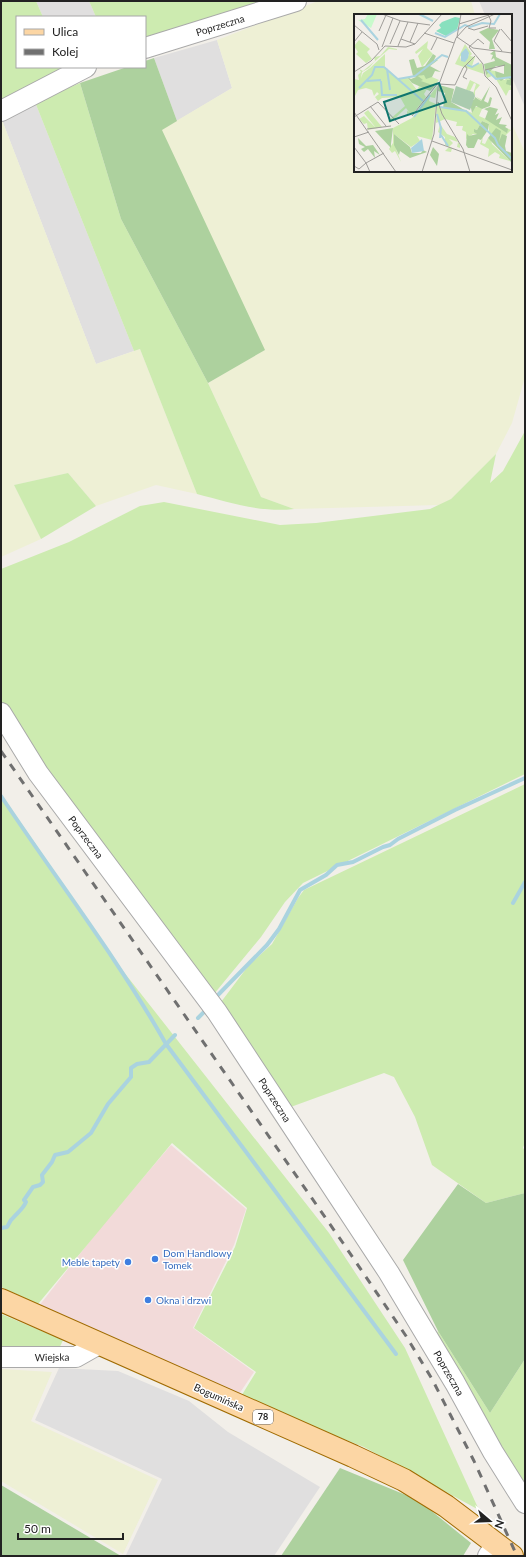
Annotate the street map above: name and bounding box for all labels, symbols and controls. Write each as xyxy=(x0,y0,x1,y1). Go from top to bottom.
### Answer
street label: Poprzeczna xyxy=(194,12,246,38)
inset map xyxy=(354,14,512,172)
legend xyxy=(16,16,146,68)
text: Ulica xyxy=(52,24,78,39)
text: Kolej xyxy=(52,44,78,59)
street label: Poprzeczna xyxy=(66,813,106,861)
street label: Poprzeczna xyxy=(256,1076,294,1124)
place label: Dom Handlowy Tomek xyxy=(163,1247,232,1271)
marker: Dom Handlowy Tomek xyxy=(150,1254,160,1264)
place label: Meble tapety xyxy=(62,1256,121,1268)
marker: Meble tapety xyxy=(123,1257,133,1267)
place label: Okna i drzwi xyxy=(156,1294,211,1306)
marker: Okna i drzwi xyxy=(143,1295,153,1305)
street label: Poprzeczna xyxy=(431,1348,467,1398)
street label: Wiejska xyxy=(35,1351,70,1363)
street label: Bogumińska xyxy=(192,1381,246,1413)
road number: 78 xyxy=(253,1410,273,1424)
north arrow xyxy=(470,1501,510,1541)
scale bar xyxy=(18,1515,123,1541)
text: N xyxy=(492,1518,507,1531)
text: 50 m xyxy=(24,1521,51,1536)

